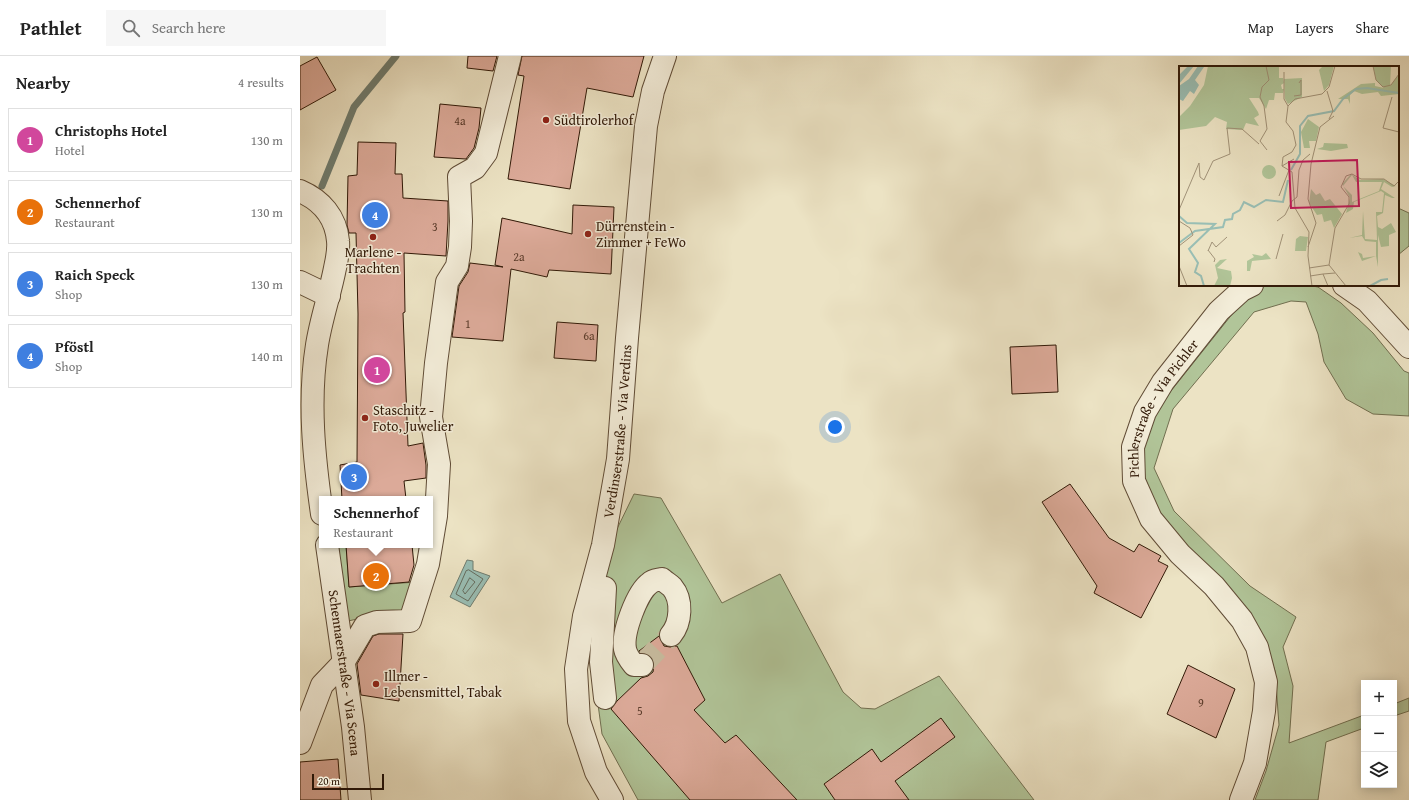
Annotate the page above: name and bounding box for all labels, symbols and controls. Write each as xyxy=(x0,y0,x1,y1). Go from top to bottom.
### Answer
search box xyxy=(106,10,386,46)
text: Pathlet xyxy=(20,14,82,42)
icon: search xyxy=(120,17,142,39)
text: Search here xyxy=(152,17,226,38)
text: Map xyxy=(1248,18,1274,38)
text: Layers xyxy=(1296,18,1334,38)
text: Share xyxy=(1356,18,1389,38)
inset map xyxy=(1179,66,1399,286)
text: Nearby xyxy=(16,70,70,95)
text: 4 results xyxy=(238,73,284,92)
place label: Südtirolerhof xyxy=(554,110,635,130)
house number: 4a xyxy=(454,112,466,129)
marker: Südtirolerhof xyxy=(541,115,551,125)
text: Christophs Hotel xyxy=(55,120,167,141)
text: 1 xyxy=(27,131,33,150)
text: 130 m xyxy=(251,131,283,150)
text: Hotel xyxy=(55,141,85,160)
text: Schennerhof xyxy=(55,192,140,213)
pin: 4 xyxy=(362,200,388,230)
text: 2 xyxy=(27,203,33,222)
text: 130 m xyxy=(251,203,283,222)
text: Restaurant xyxy=(55,213,115,232)
place label: Dürrenstein - Zimmer + FeWo xyxy=(596,216,686,252)
house number: 3 xyxy=(432,218,438,235)
marker: Dürrenstein - Zimmer + FeWo xyxy=(583,229,593,239)
marker: Marlene - Trachten xyxy=(368,232,378,242)
place label: Marlene - Trachten xyxy=(345,242,402,278)
house number: 2a xyxy=(513,248,525,265)
text: Raich Speck xyxy=(55,264,135,285)
text: 3 xyxy=(27,275,33,294)
text: 130 m xyxy=(251,275,283,294)
text: Shop xyxy=(55,285,82,304)
house number: 1 xyxy=(465,315,471,332)
house number: 6a xyxy=(583,327,595,344)
street label: Pichlerstraße - Via Pichler xyxy=(1123,335,1203,478)
text: Pföstl xyxy=(55,336,94,357)
street label: Verdinserstraße - Via Verdins xyxy=(598,344,636,520)
text: 4 xyxy=(27,347,33,366)
text: 140 m xyxy=(251,347,283,366)
pin: 1 xyxy=(364,355,390,385)
text: Shop xyxy=(55,357,82,376)
place label: Staschitz - Foto, Juwelier xyxy=(373,400,454,436)
marker: Staschitz - Foto, Juwelier xyxy=(360,413,370,423)
your location xyxy=(825,417,845,437)
pin: 3 xyxy=(341,462,367,492)
popup xyxy=(319,496,433,548)
text: Schennerhof xyxy=(334,502,418,523)
text: Restaurant xyxy=(334,523,393,542)
pin: 2 xyxy=(363,561,389,591)
street label: Schennaerstraße - Via Scena xyxy=(323,588,366,757)
place label: Illmer - Lebensmittel, Tabak xyxy=(384,666,503,702)
marker: Illmer - Lebensmittel, Tabak xyxy=(371,679,381,689)
map controls xyxy=(1361,680,1397,788)
button: + xyxy=(1361,680,1397,716)
house number: 9 xyxy=(1198,694,1204,711)
house number: 5 xyxy=(637,702,643,719)
button: − xyxy=(1361,716,1397,752)
button: layers xyxy=(1361,752,1397,788)
scale bar xyxy=(312,772,384,791)
text: 20 m xyxy=(318,773,340,789)

